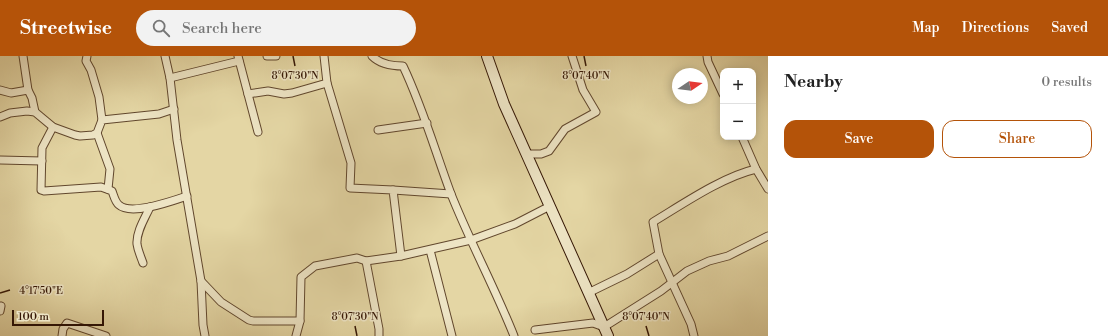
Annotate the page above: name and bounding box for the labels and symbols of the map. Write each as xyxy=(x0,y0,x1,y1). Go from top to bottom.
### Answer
north arrow xyxy=(672,68,708,104)
text: 8°07'30"N xyxy=(271,70,319,82)
text: 8°07'40"N xyxy=(562,70,610,82)
text: 4°17'50"E xyxy=(19,285,63,297)
scale bar xyxy=(12,308,104,327)
text: 8°07'30"N xyxy=(331,311,379,323)
text: 8°07'40"N xyxy=(622,311,670,323)

